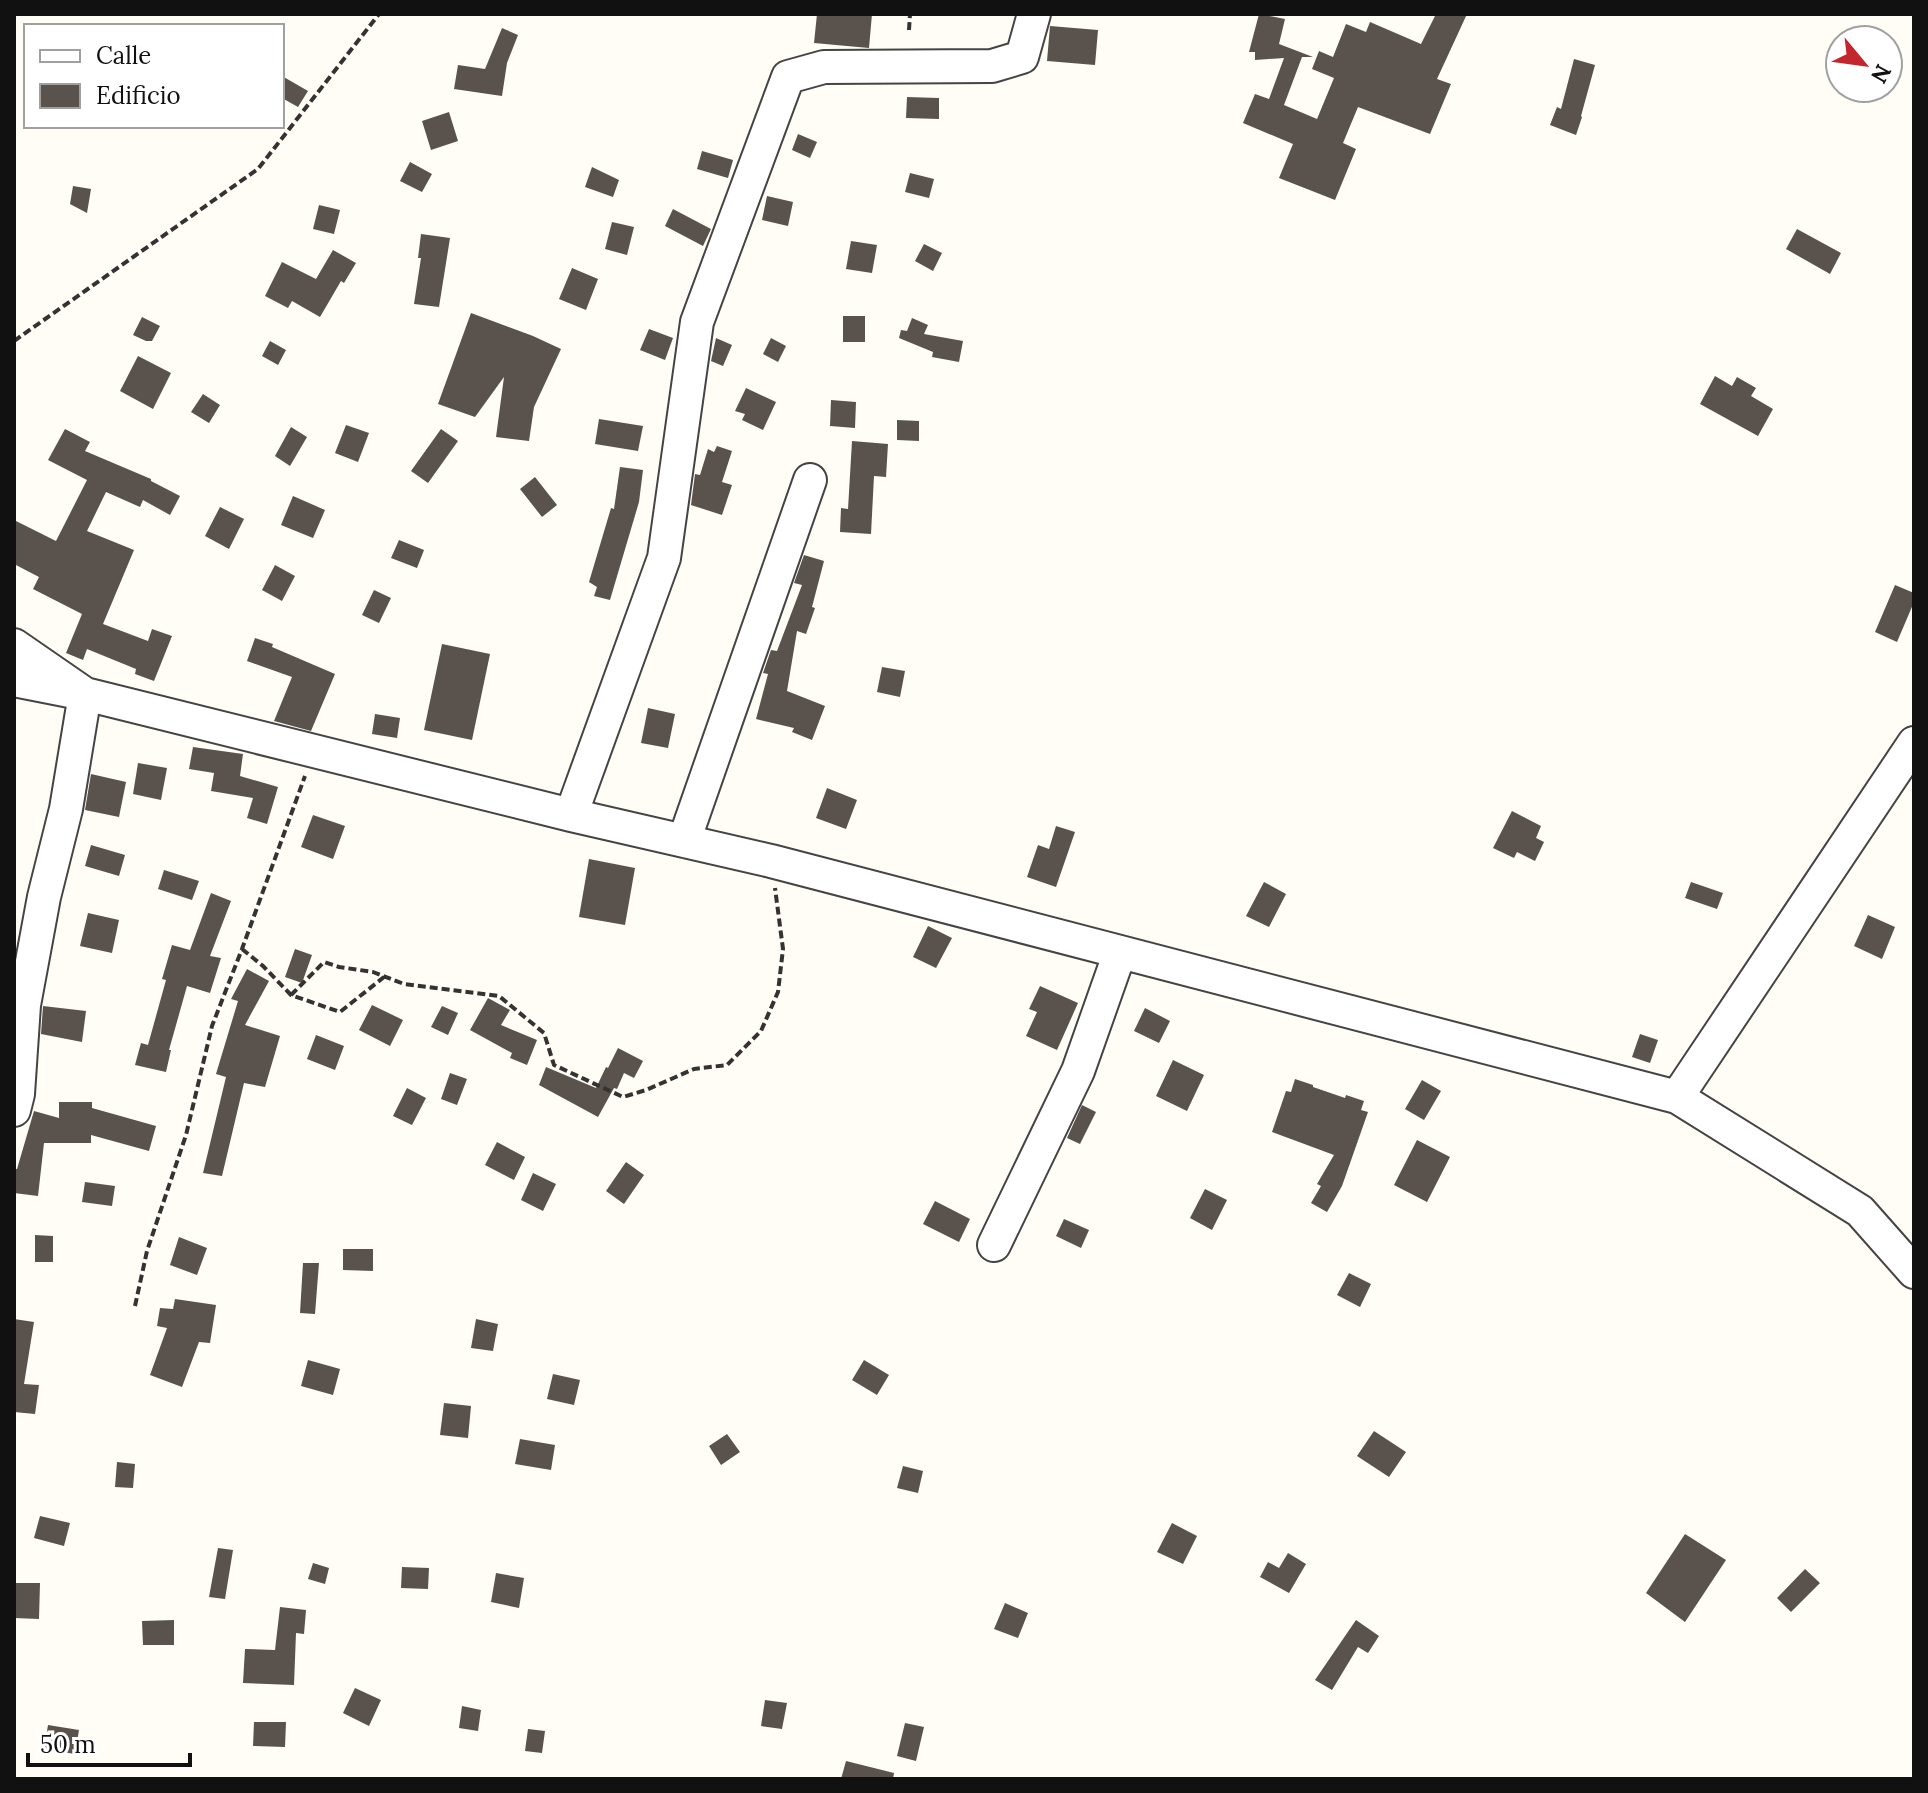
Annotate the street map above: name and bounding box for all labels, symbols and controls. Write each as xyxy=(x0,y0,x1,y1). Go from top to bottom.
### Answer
legend xyxy=(24,24,284,128)
north arrow xyxy=(1824,24,1904,104)
text: Calle xyxy=(96,40,151,71)
text: N xyxy=(1865,59,1898,88)
text: Edificio xyxy=(96,80,181,111)
scale bar xyxy=(28,1717,190,1767)
text: 50 m xyxy=(40,1729,96,1760)

